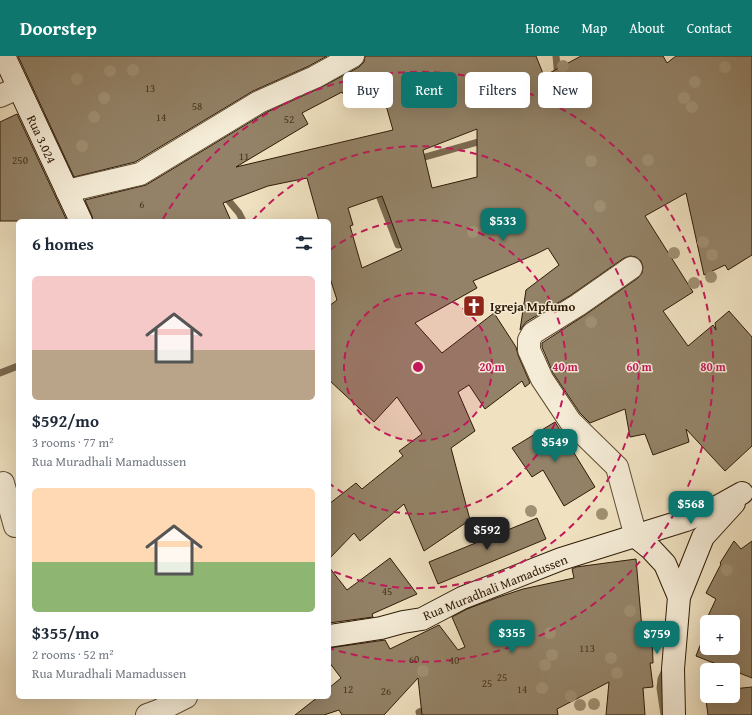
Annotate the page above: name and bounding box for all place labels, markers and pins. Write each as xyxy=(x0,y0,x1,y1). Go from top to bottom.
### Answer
pin: $533 xyxy=(479,208,527,242)
church icon: Igreja Mpfumo xyxy=(461,293,487,319)
place label: Igreja Mpfumo xyxy=(490,297,576,316)
centre of rings xyxy=(411,360,425,374)
pin: $549 xyxy=(531,429,579,463)
pin: $568 xyxy=(667,491,715,525)
pin: $592 xyxy=(463,517,511,551)
pin: $355 xyxy=(488,620,536,654)
pin: $759 xyxy=(633,621,681,655)

